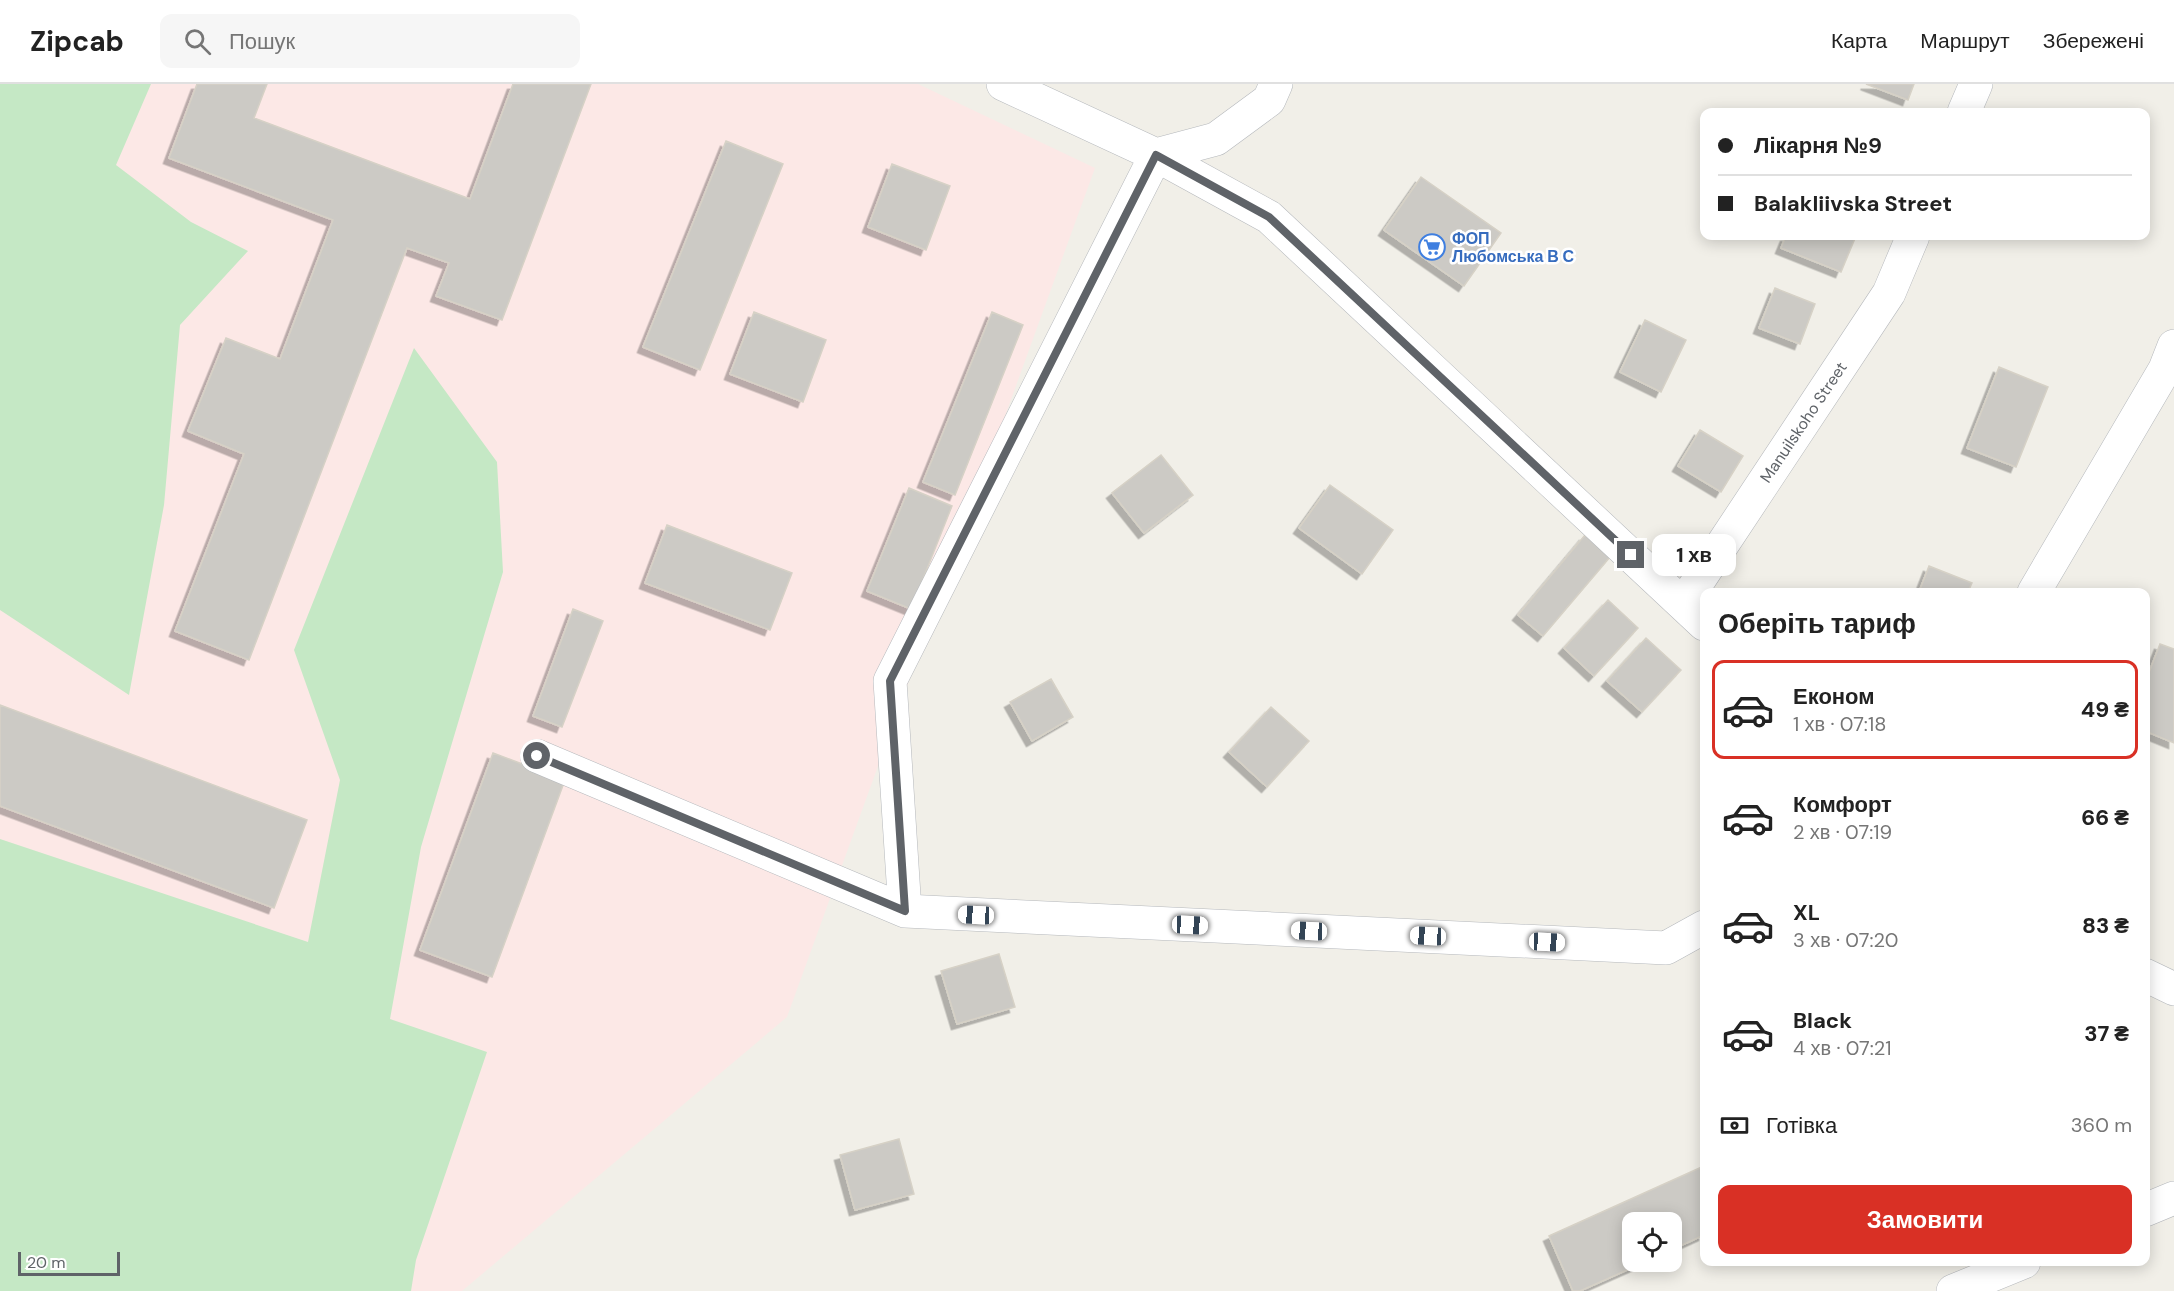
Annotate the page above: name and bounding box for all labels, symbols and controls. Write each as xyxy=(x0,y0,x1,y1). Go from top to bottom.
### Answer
search box xyxy=(160,14,580,68)
text: Zipcab xyxy=(30,23,124,60)
icon: search xyxy=(181,25,214,58)
text: Пошук xyxy=(229,27,295,56)
text: Карта xyxy=(1831,27,1887,55)
text: Маршрут xyxy=(1920,27,2010,55)
text: Збережені xyxy=(2043,27,2144,55)
text: Лікарня №9 xyxy=(1754,131,1882,160)
text: Balakliivska Street xyxy=(1754,189,1952,218)
place label: ФОП Любомська В С xyxy=(1452,228,1574,267)
supermarket icon: ФОП Любомська В С xyxy=(1417,232,1447,262)
street label: Manuilskoho Street xyxy=(1755,358,1852,487)
callout: 1 хв xyxy=(1652,534,1736,576)
route end xyxy=(1617,541,1644,568)
text: 1 хв xyxy=(1676,542,1712,568)
text: Оберіть тариф xyxy=(1718,606,1916,641)
text: Економ xyxy=(1793,682,1875,711)
icon: car xyxy=(1721,683,1775,737)
text: 49 ₴ xyxy=(2081,695,2129,724)
text: 1 хв · 07:18 xyxy=(1793,711,1886,737)
route start xyxy=(523,742,550,769)
text: Комфорт xyxy=(1793,790,1892,819)
icon: car xyxy=(1721,791,1775,845)
text: 66 ₴ xyxy=(2081,803,2129,832)
text: 2 хв · 07:19 xyxy=(1793,819,1892,845)
text: XL xyxy=(1793,898,1820,927)
icon: car xyxy=(1721,899,1775,953)
car xyxy=(958,905,994,925)
text: 83 ₴ xyxy=(2082,911,2129,940)
car xyxy=(1172,915,1208,935)
car xyxy=(1291,921,1327,941)
car xyxy=(1410,926,1446,946)
text: 3 хв · 07:20 xyxy=(1793,927,1899,953)
car xyxy=(1529,932,1565,952)
text: Black xyxy=(1793,1006,1852,1035)
icon: car xyxy=(1721,1007,1775,1061)
text: 37 ₴ xyxy=(2084,1019,2129,1048)
text: 4 хв · 07:21 xyxy=(1793,1035,1892,1061)
icon: cash xyxy=(1718,1109,1751,1142)
text: Готівка xyxy=(1766,1111,1837,1140)
text: 360 m xyxy=(2071,1112,2132,1138)
button: Замовити xyxy=(1718,1185,2132,1254)
map controls xyxy=(1622,1212,1682,1272)
button: locate xyxy=(1622,1212,1682,1272)
scale bar xyxy=(18,1249,120,1276)
text: 20 m xyxy=(27,1252,66,1273)

